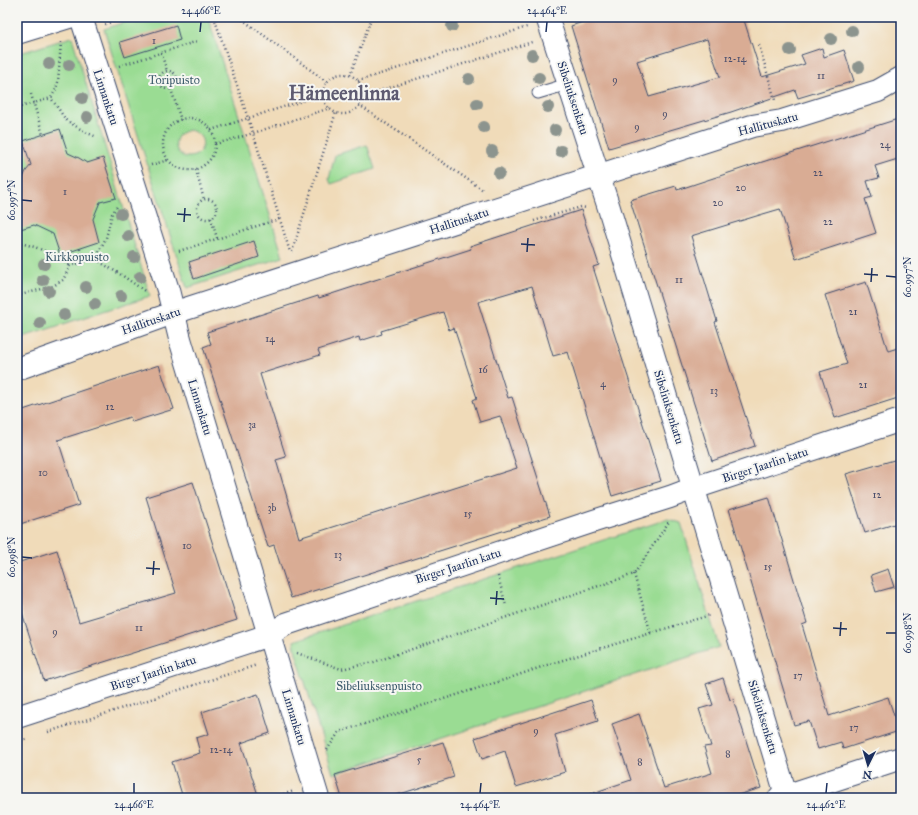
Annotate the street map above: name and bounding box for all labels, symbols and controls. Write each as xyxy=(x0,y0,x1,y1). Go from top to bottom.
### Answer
text: 24.466°E xyxy=(181,5,221,17)
text: 24.464°E xyxy=(527,5,567,17)
house number: 1 xyxy=(152,35,156,47)
house number: 12-14 xyxy=(724,53,747,65)
street label: Sibeliuksenkatu xyxy=(555,59,592,137)
street label: Linnankatu xyxy=(90,67,122,127)
house number: 11 xyxy=(817,70,825,82)
park label: Toripuisto xyxy=(148,73,200,87)
house number: 9 xyxy=(612,74,618,86)
district label: Hämeenlinna xyxy=(289,81,400,105)
house number: 9 xyxy=(662,108,668,120)
street label: Hallituskatu xyxy=(737,109,800,139)
house number: 9 xyxy=(634,121,640,133)
house number: 24 xyxy=(880,139,891,151)
house number: 22 xyxy=(813,167,823,179)
text: 60.997°N xyxy=(6,179,18,221)
house number: 20 xyxy=(736,182,747,194)
house number: 1 xyxy=(63,186,67,198)
house number: 20 xyxy=(713,197,724,209)
street label: Hallituskatu xyxy=(428,205,491,237)
house number: 22 xyxy=(823,216,833,228)
park label: Kirkkopuisto xyxy=(45,250,109,264)
text: 60.997°N xyxy=(902,256,914,298)
house number: 11 xyxy=(675,274,683,286)
street label: Hallituskatu xyxy=(120,304,183,338)
house number: 21 xyxy=(849,306,857,318)
house number: 14 xyxy=(265,333,275,345)
house number: 16 xyxy=(478,364,488,376)
street label: Sibeliuksenkatu xyxy=(651,368,687,446)
street label: Linnankatu xyxy=(185,377,215,437)
house number: 4 xyxy=(600,378,606,390)
house number: 21 xyxy=(859,379,867,391)
house number: 13 xyxy=(710,385,718,397)
house number: 12 xyxy=(106,401,115,413)
house number: 3a xyxy=(248,419,257,431)
street label: Birger Jaarlin katu xyxy=(720,444,811,486)
house number: 10 xyxy=(38,467,48,479)
house number: 12 xyxy=(873,489,882,501)
house number: 3b xyxy=(268,502,277,514)
house number: 15 xyxy=(464,508,473,520)
text: 60.998°N xyxy=(6,536,18,578)
house number: 10 xyxy=(182,540,192,552)
street label: Birger Jaarlin katu xyxy=(413,545,504,587)
house number: 13 xyxy=(334,549,342,561)
house number: 15 xyxy=(764,561,773,573)
text: 60.998°N xyxy=(902,612,914,654)
house number: 11 xyxy=(135,622,143,634)
house number: 9 xyxy=(52,626,58,638)
street label: Birger Jaarlin katu xyxy=(108,652,199,694)
house number: 17 xyxy=(793,670,803,682)
street label: Sibeliuksenkatu xyxy=(745,678,781,756)
park label: Sibeliuksenpuisto xyxy=(336,679,422,693)
street label: Linnankatu xyxy=(279,687,309,747)
house number: 17 xyxy=(849,722,859,734)
house number: 9 xyxy=(533,725,539,737)
house number: 12-14 xyxy=(210,744,233,756)
north arrow xyxy=(848,745,888,785)
house number: 8 xyxy=(725,748,731,760)
house number: 5 xyxy=(417,754,422,766)
house number: 8 xyxy=(637,756,643,768)
text: N xyxy=(861,768,872,781)
text: 24.466°E xyxy=(114,799,154,811)
text: 24.464°E xyxy=(460,799,500,811)
text: 24.462°E xyxy=(806,799,846,811)

